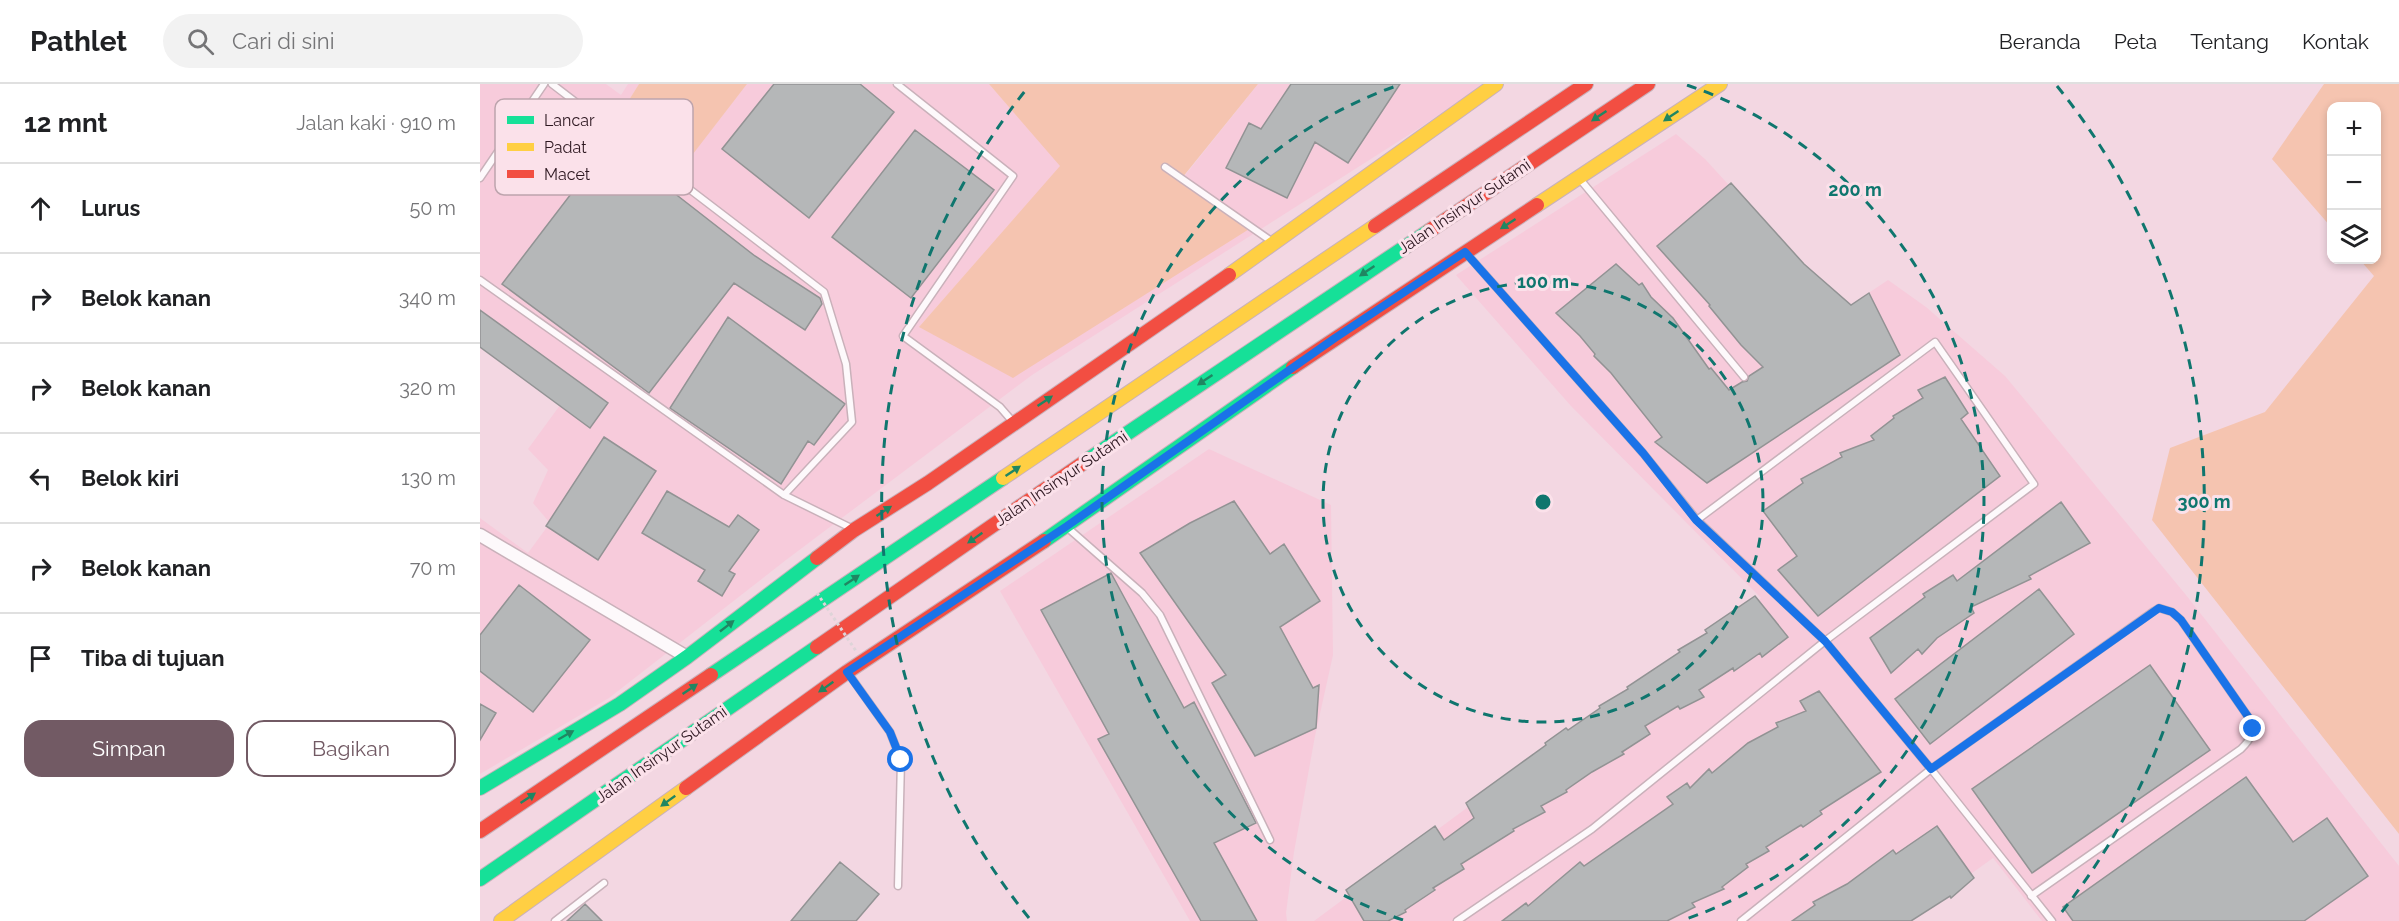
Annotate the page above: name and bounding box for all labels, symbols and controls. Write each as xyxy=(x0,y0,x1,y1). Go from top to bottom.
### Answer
search box xyxy=(163,14,583,68)
text: Pathlet xyxy=(30,25,127,58)
icon: search xyxy=(184,25,217,58)
text: Cari di sini xyxy=(232,28,334,54)
text: Beranda xyxy=(1999,29,2081,54)
text: Peta xyxy=(2114,29,2157,54)
text: Tentang xyxy=(2190,29,2269,54)
text: Kontak xyxy=(2302,29,2369,54)
legend xyxy=(495,99,693,195)
map controls xyxy=(2327,102,2381,264)
button: + xyxy=(2327,102,2381,156)
text: 12 mnt xyxy=(24,108,108,138)
one-way arrow xyxy=(1663,110,1679,121)
text: Jalan kaki · 910 m xyxy=(296,111,456,135)
text: Lancar xyxy=(544,111,595,130)
one-way arrow xyxy=(1591,111,1607,122)
text: Padat xyxy=(544,138,587,157)
street label: Jalan Insinyur Sutami xyxy=(1395,155,1534,258)
button: − xyxy=(2327,156,2381,210)
text: Macet xyxy=(544,165,591,184)
text: 200 m xyxy=(1828,179,1882,200)
icon: ahead xyxy=(24,192,57,225)
text: Lurus xyxy=(81,195,140,221)
text: 50 m xyxy=(409,196,456,220)
button: layers xyxy=(2327,210,2381,264)
one-way arrow xyxy=(1501,218,1517,230)
one-way arrow xyxy=(1359,266,1375,277)
text: 100 m xyxy=(1517,271,1569,292)
icon: right xyxy=(24,282,57,315)
text: Belok kanan xyxy=(81,285,211,311)
text: 340 m xyxy=(399,286,456,310)
icon: right xyxy=(24,372,57,405)
one-way arrow xyxy=(1197,374,1213,385)
text: Belok kanan xyxy=(81,375,211,401)
text: 320 m xyxy=(399,376,456,400)
one-way arrow xyxy=(1037,396,1053,407)
street label: Jalan Insinyur Sutami xyxy=(992,427,1131,530)
icon: left xyxy=(24,462,57,495)
text: Belok kiri xyxy=(81,465,179,491)
one-way arrow xyxy=(1005,465,1021,477)
text: 130 m xyxy=(401,466,456,490)
text: 300 m xyxy=(2177,491,2231,512)
centre of rings xyxy=(1533,492,1553,512)
one-way arrow xyxy=(876,505,892,516)
one-way arrow xyxy=(967,532,983,544)
icon: right xyxy=(24,552,57,585)
text: Belok kanan xyxy=(81,555,211,581)
text: 70 m xyxy=(410,556,456,580)
one-way arrow xyxy=(843,574,859,586)
one-way arrow xyxy=(719,620,735,633)
icon: arrive xyxy=(24,642,57,675)
text: Tiba di tujuan xyxy=(81,645,224,671)
one-way arrow xyxy=(818,681,834,693)
one-way arrow xyxy=(682,684,698,695)
street label: Jalan Insinyur Sutami xyxy=(592,702,730,807)
route end xyxy=(2239,715,2265,741)
button: Simpan xyxy=(24,720,234,777)
button: Bagikan xyxy=(246,720,456,777)
one-way arrow xyxy=(558,730,574,741)
route start xyxy=(887,746,913,772)
one-way arrow xyxy=(520,792,536,804)
one-way arrow xyxy=(660,795,675,807)

